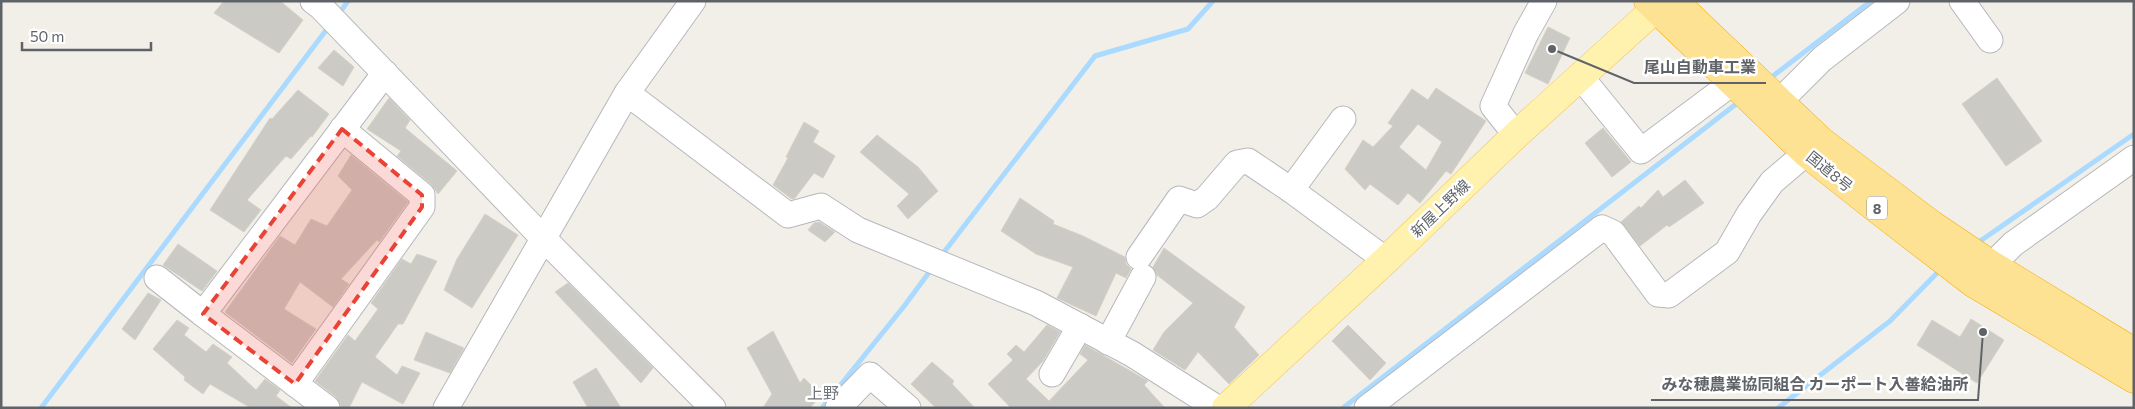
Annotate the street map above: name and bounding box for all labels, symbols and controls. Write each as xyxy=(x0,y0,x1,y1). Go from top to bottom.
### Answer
scale bar xyxy=(22,20,151,52)
text: 50 m xyxy=(30,27,64,45)
callout: 尾山自動車工業 xyxy=(1634,52,1766,83)
text: 尾山自動車工業 xyxy=(1644,57,1756,76)
street label: 国道8号 xyxy=(1803,147,1857,195)
street label: 新屋上野線 xyxy=(1407,175,1473,241)
road number: 8 xyxy=(1867,197,1887,220)
callout: みな穂農業協同組合 カーポート入善給油所 xyxy=(1651,369,1978,400)
text: みな穂農業協同組合 カーポート入善給油所 xyxy=(1661,374,1969,393)
district label: 上野 xyxy=(807,383,839,402)

